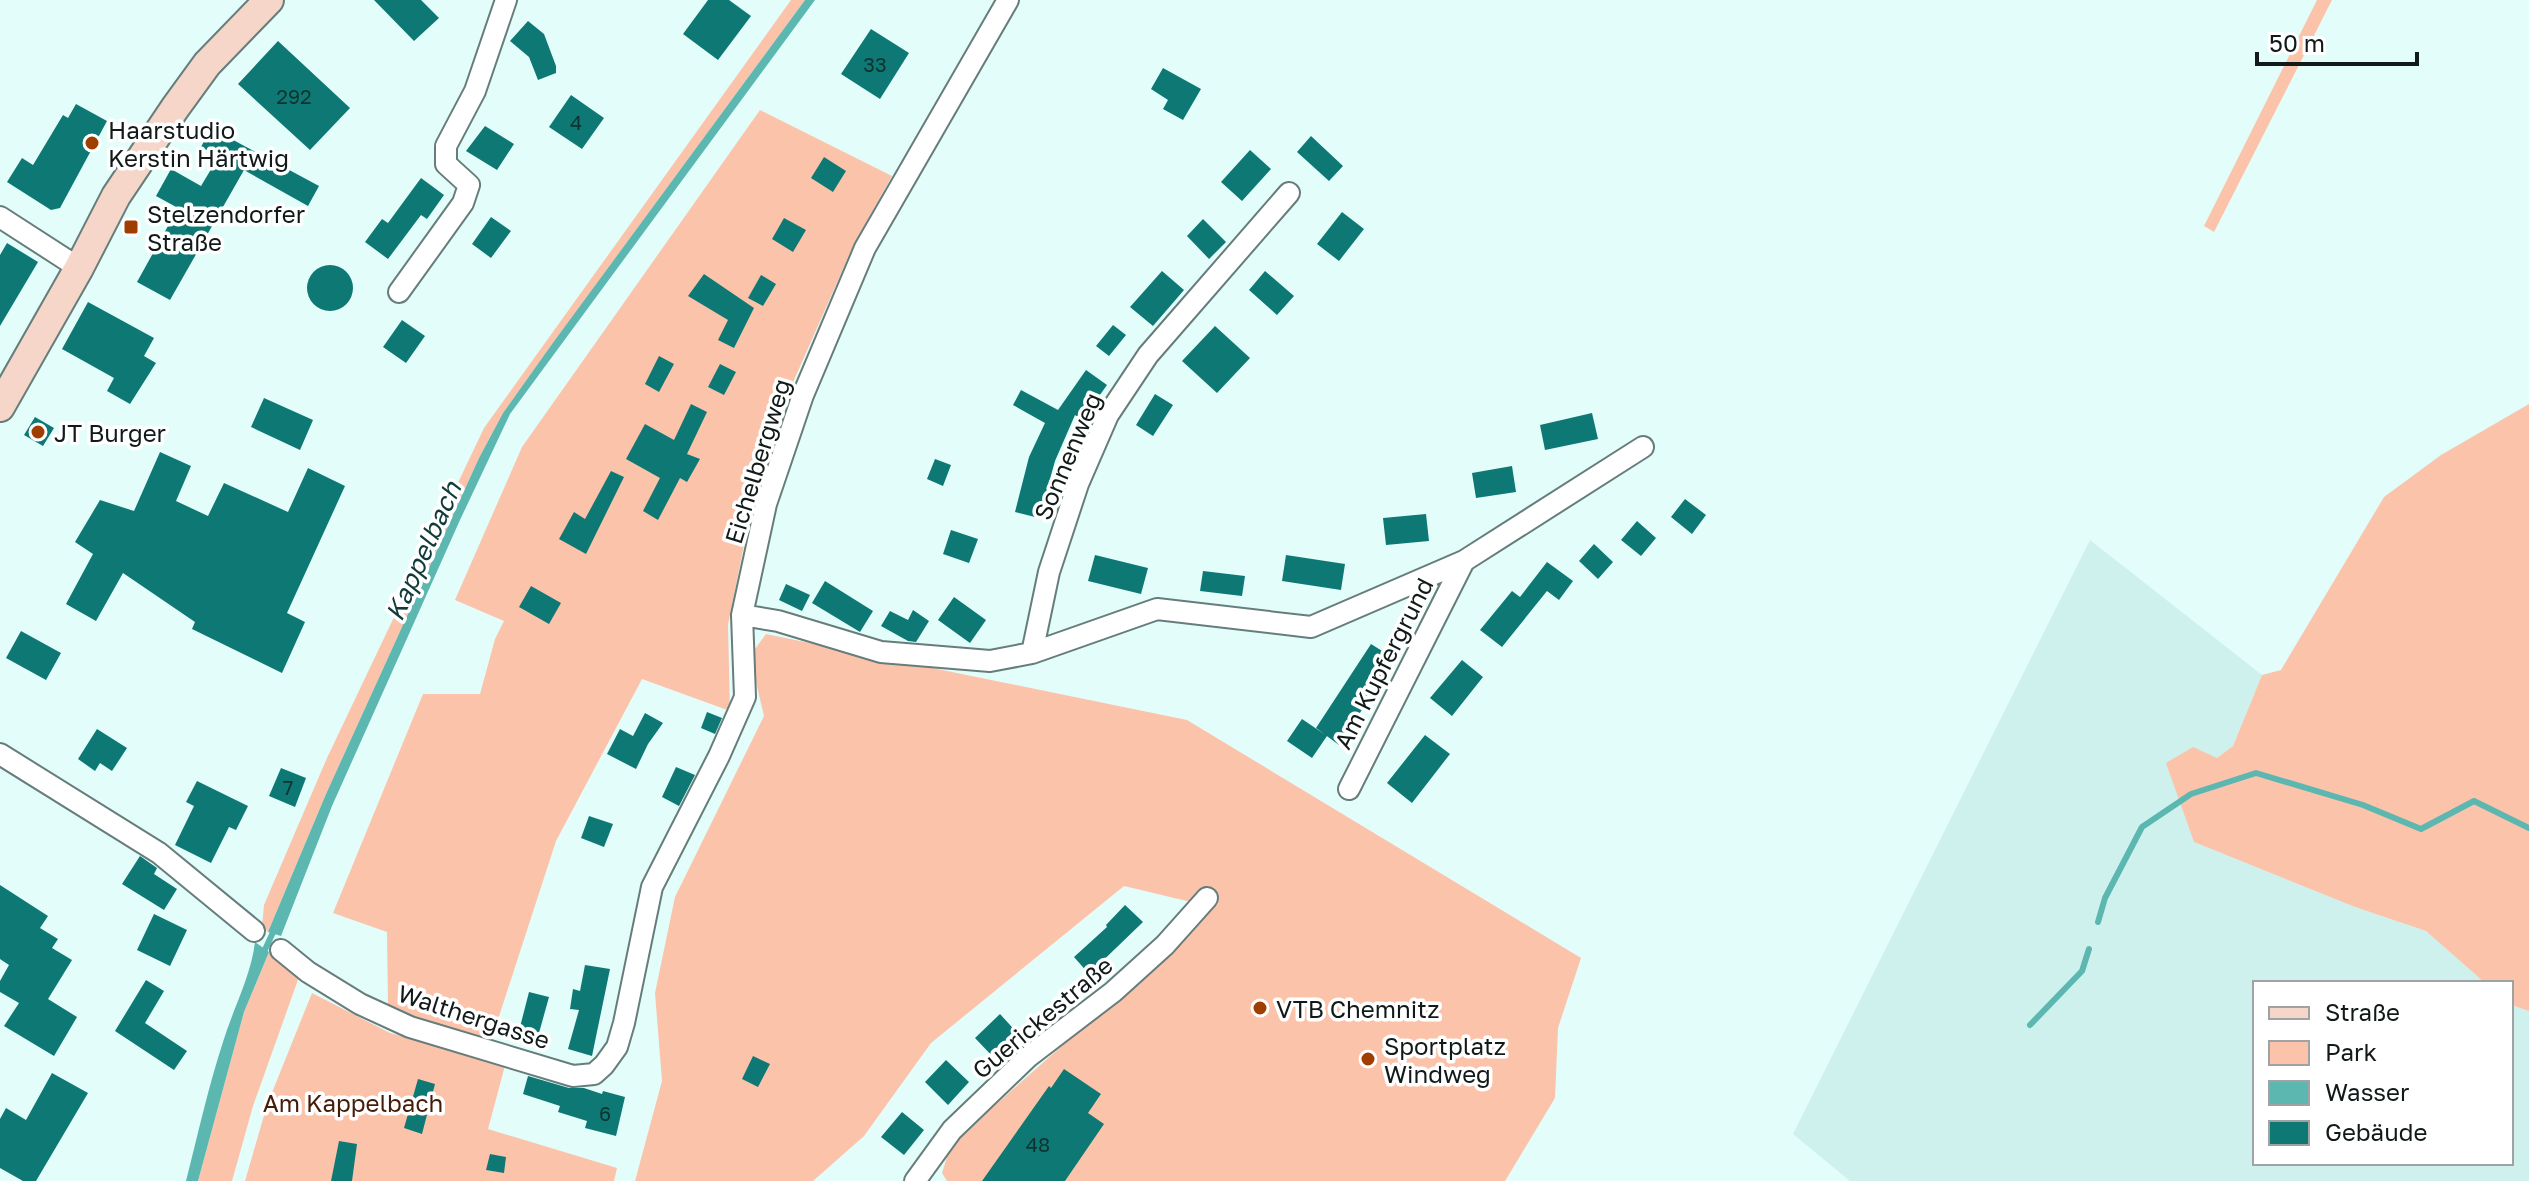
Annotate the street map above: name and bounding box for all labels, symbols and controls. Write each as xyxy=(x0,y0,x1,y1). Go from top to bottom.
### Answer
scale bar xyxy=(2257,16,2417,66)
text: 50 m xyxy=(2269,28,2325,57)
house number: 33 xyxy=(863,52,887,76)
house number: 292 xyxy=(276,84,312,108)
house number: 4 xyxy=(570,110,582,134)
place label: Haarstudio Kerstin Härtwig xyxy=(108,115,289,172)
marker: Haarstudio Kerstin Härtwig xyxy=(83,134,101,152)
place label: Stelzendorfer Straße xyxy=(147,199,305,256)
marker: Stelzendorfer Straße xyxy=(122,218,140,236)
street label: Eichelbergweg xyxy=(718,375,796,547)
street label: Sonnenweg xyxy=(1027,388,1107,524)
place label: JT Burger xyxy=(54,418,166,447)
marker: JT Burger xyxy=(29,423,47,441)
water label: Kappelbach xyxy=(379,476,468,625)
street label: Am Kupfergrund xyxy=(1327,573,1439,753)
house number: 7 xyxy=(283,775,293,799)
street label: Guerickestraße xyxy=(966,950,1118,1084)
street label: Walthergasse xyxy=(394,978,554,1054)
legend xyxy=(2253,981,2513,1165)
place label: VTB Chemnitz xyxy=(1276,994,1440,1023)
text: Straße xyxy=(2325,997,2400,1026)
marker: VTB Chemnitz xyxy=(1251,999,1269,1017)
place label: Sportplatz Windweg xyxy=(1384,1031,1506,1088)
text: Park xyxy=(2325,1037,2377,1066)
marker: Sportplatz Windweg xyxy=(1359,1050,1377,1068)
text: Wasser xyxy=(2325,1077,2409,1106)
park label: Am Kappelbach xyxy=(263,1088,443,1117)
house number: 6 xyxy=(599,1101,611,1125)
text: Gebäude xyxy=(2325,1117,2427,1146)
house number: 48 xyxy=(1026,1132,1050,1156)

